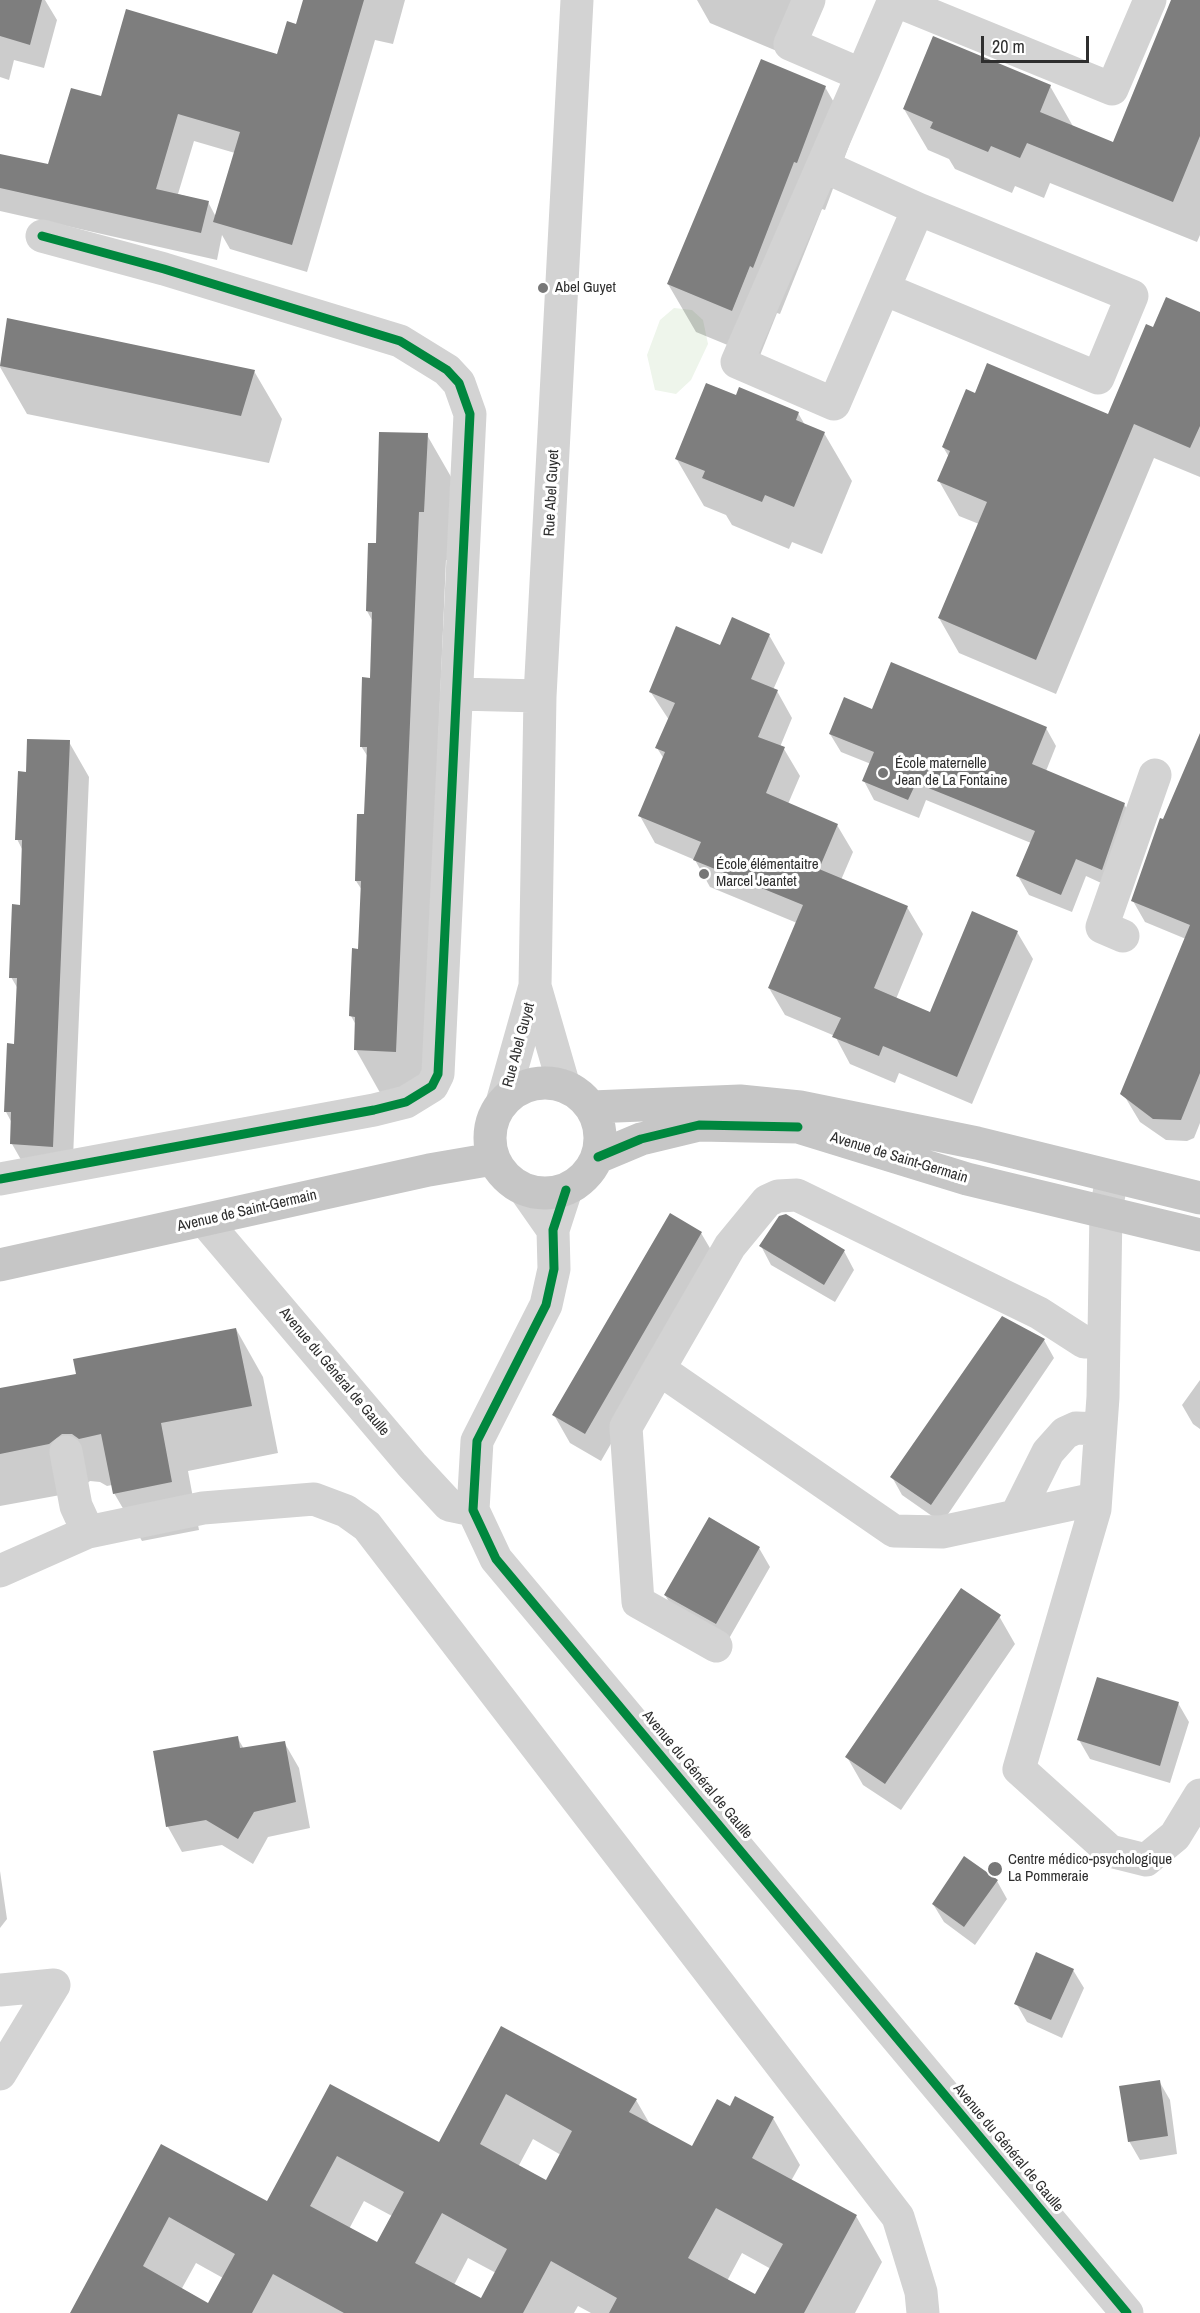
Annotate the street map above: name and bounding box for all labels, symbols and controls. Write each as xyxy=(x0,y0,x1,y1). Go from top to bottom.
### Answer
scale bar xyxy=(984,24,1092,62)
text: 20 m xyxy=(992,34,1025,59)
place label: Abel Guyet xyxy=(555,279,616,297)
marker: Abel Guyet xyxy=(536,281,550,295)
street label: Rue Abel Guyet xyxy=(541,449,563,537)
place label: École maternelle Jean de La Fontaine xyxy=(895,755,1007,790)
marker: École maternelle Jean de La Fontaine xyxy=(876,766,890,780)
place label: École élémentaitre Marcel Jeantet xyxy=(716,856,819,891)
marker: École élémentaitre Marcel Jeantet xyxy=(697,867,711,881)
street label: Rue Abel Guyet xyxy=(499,1001,539,1089)
street label: Avenue de Saint-Germain xyxy=(828,1129,970,1187)
street label: Avenue de Saint-Germain xyxy=(175,1186,319,1236)
street label: Avenue du Général de Gaulle xyxy=(275,1304,393,1440)
street label: Avenue du Général de Gaulle xyxy=(638,1707,756,1843)
place label: Centre médico-psychologique La Pommeraie xyxy=(1008,1851,1172,1886)
marker: Centre médico-psychologique La Pommeraie xyxy=(986,1860,1004,1878)
street label: Avenue du Général de Gaulle xyxy=(949,2080,1067,2216)

